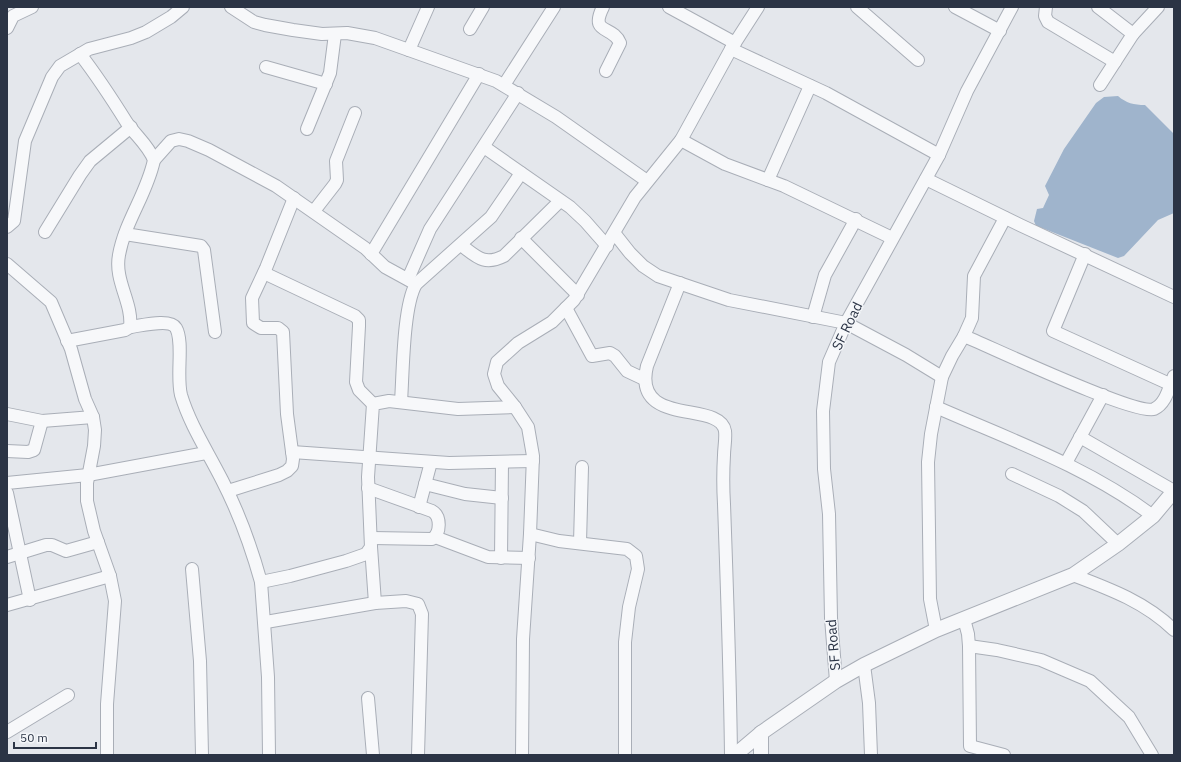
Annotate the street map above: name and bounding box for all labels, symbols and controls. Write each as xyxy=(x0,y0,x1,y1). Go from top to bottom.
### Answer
street label: SF Road xyxy=(828,299,866,353)
street label: SF Road xyxy=(822,619,844,671)
scale bar xyxy=(14,724,96,750)
text: 50 m xyxy=(20,730,48,745)

